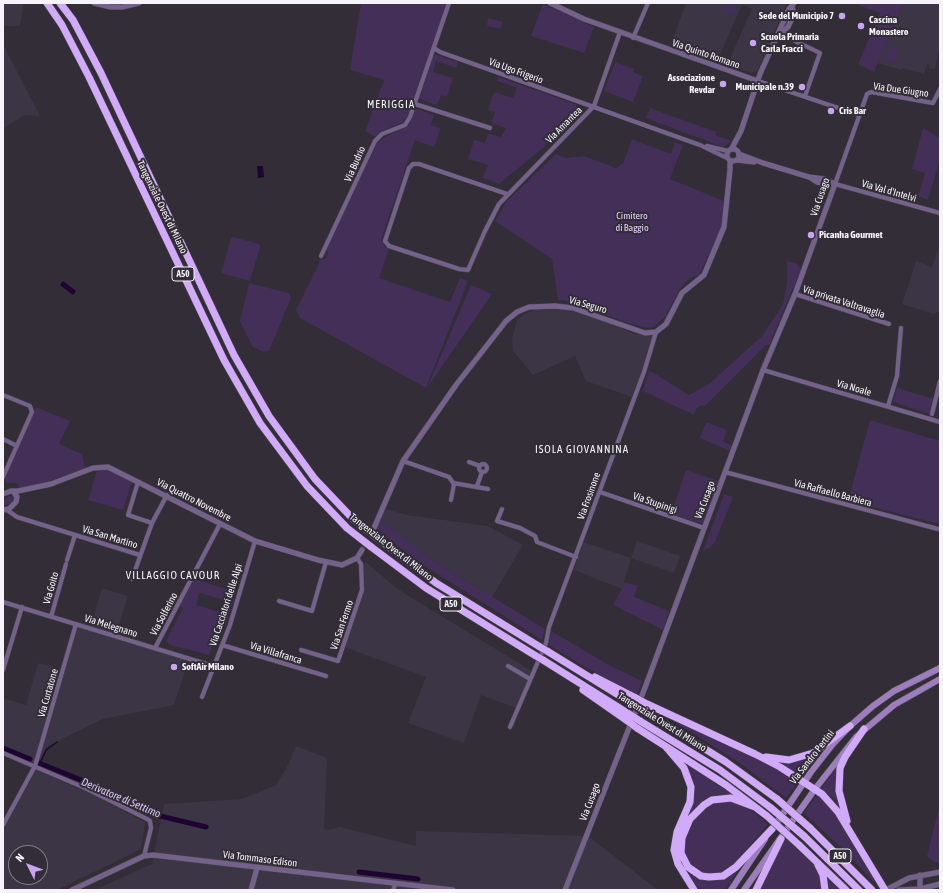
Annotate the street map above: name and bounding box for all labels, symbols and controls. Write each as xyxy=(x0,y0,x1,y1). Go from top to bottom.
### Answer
place label: Sede del Municipio 7 xyxy=(759,10,834,22)
marker: Sede del Municipio 7 xyxy=(837,11,847,21)
place label: Cascina Monastero xyxy=(869,14,908,38)
marker: Cascina Monastero xyxy=(856,21,866,31)
place label: Scuola Primaria Carla Fracci xyxy=(761,31,819,54)
street label: Via Quinto Romano xyxy=(670,37,742,71)
marker: Scuola Primaria Carla Fracci xyxy=(748,38,758,48)
street label: Via Ugo Frigerio xyxy=(487,56,545,86)
place label: Associazione Revdar xyxy=(668,72,715,96)
marker: Associazione Revdar xyxy=(718,79,728,89)
street label: Via Due Giugno xyxy=(873,80,929,100)
place label: Municipale n.39 xyxy=(735,81,794,93)
marker: Municipale n.39 xyxy=(797,82,807,92)
district label: MERIGGIA xyxy=(367,98,415,112)
street label: Via Amantea xyxy=(543,104,585,146)
place label: Cris Bar xyxy=(839,105,866,117)
marker: Cris Bar xyxy=(826,106,836,116)
street label: Via Budrio xyxy=(342,144,368,184)
street label: Tangenziale Ovest di Milano xyxy=(134,158,190,256)
street label: Via Cusago xyxy=(808,176,832,218)
street label: Via Val d'Intelvi xyxy=(860,177,918,205)
park label: Cimitero di Baggio xyxy=(615,210,649,234)
place label: Picanha Gourmet xyxy=(819,229,883,241)
marker: Picanha Gourmet xyxy=(806,230,816,240)
road number: A50 xyxy=(172,267,194,281)
street label: Via privata Valtravaglia xyxy=(801,283,887,321)
street label: Via Seguro xyxy=(568,294,608,316)
street label: Via Noale xyxy=(835,377,873,399)
district label: ISOLA GIOVANNINA xyxy=(535,443,629,457)
street label: Via Frosinone xyxy=(575,471,603,521)
street label: Via Quattro Novembre xyxy=(155,476,233,524)
street label: Via Raffaello Barbiera xyxy=(793,477,873,509)
street label: Via Cusago xyxy=(692,479,718,521)
street label: Via Stupinigi xyxy=(631,490,679,516)
street label: Tangenziale Ovest di Milano xyxy=(347,511,435,583)
street label: Via San Martino xyxy=(81,523,139,551)
street label: Via Cacciatori delle Alpi xyxy=(207,562,245,648)
district label: VILLAGGIO CAVOUR xyxy=(126,569,220,583)
street label: Via Goito xyxy=(41,570,61,606)
street label: Via Solferino xyxy=(148,590,180,638)
road number: A50 xyxy=(440,597,462,611)
street label: Via San Fermo xyxy=(328,599,356,651)
street label: Via Melegnano xyxy=(83,612,139,640)
street label: Via Villafranca xyxy=(249,639,303,667)
place label: SoftAir Milano xyxy=(182,661,234,673)
marker: SoftAir Milano xyxy=(169,662,179,672)
street label: Via Curtatone xyxy=(35,667,61,719)
street label: Tangenziale Ovest di Milano xyxy=(616,690,708,754)
street label: Via Sandro Pertini xyxy=(787,728,837,786)
water label: Derivatore di Settimo xyxy=(79,775,163,821)
street label: Via Cusago xyxy=(577,781,603,823)
north arrow xyxy=(8,845,48,885)
street label: Via Tommaso Edison xyxy=(222,848,298,870)
road number: A50 xyxy=(829,849,851,863)
text: N xyxy=(13,851,26,864)

